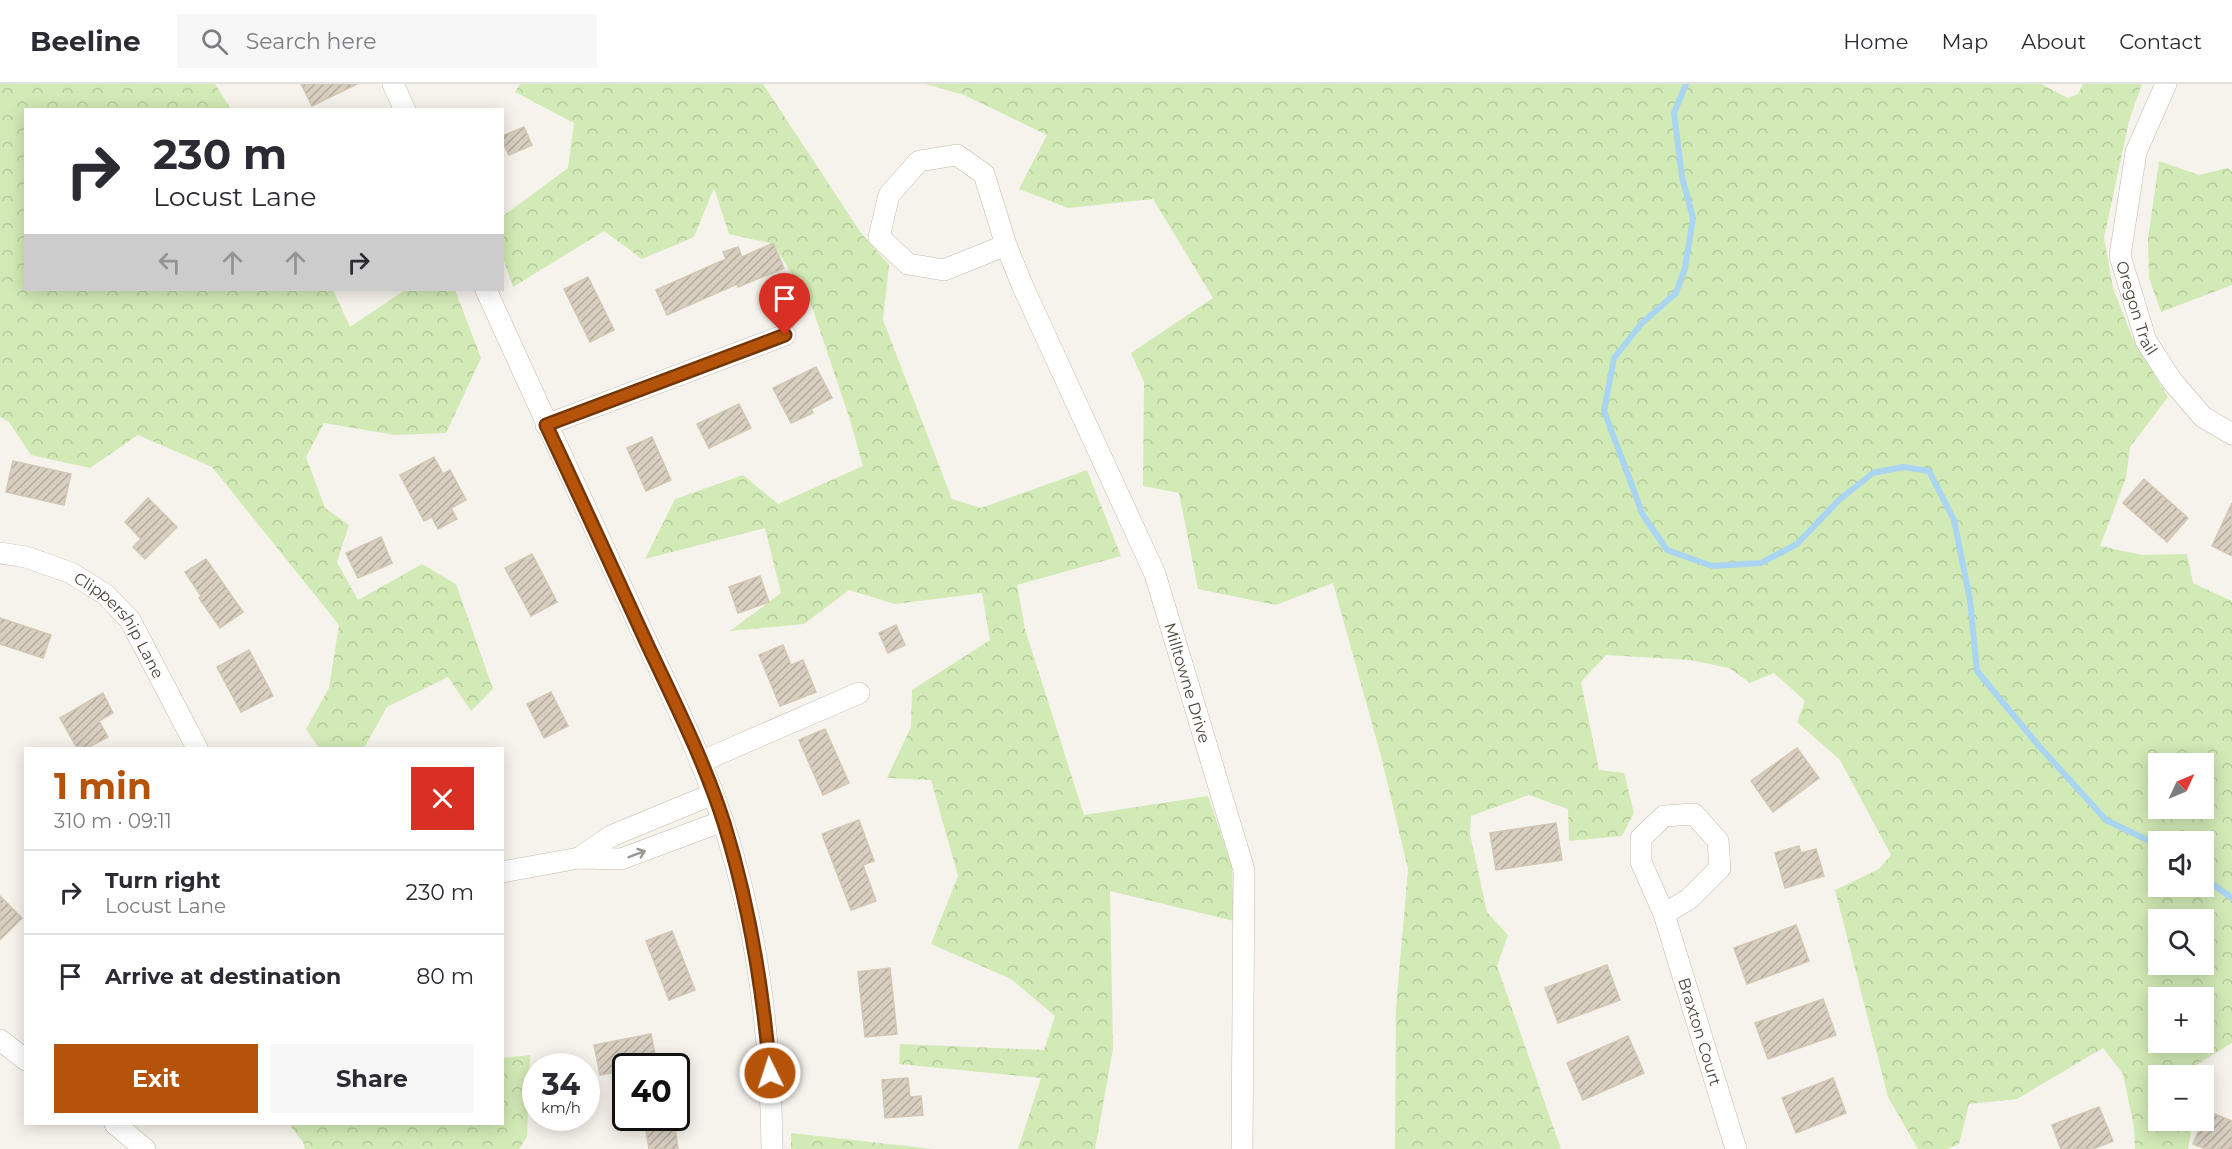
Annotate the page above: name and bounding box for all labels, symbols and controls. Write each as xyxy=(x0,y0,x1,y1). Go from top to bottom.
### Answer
search box xyxy=(177,14,597,68)
text: Beeline xyxy=(30,24,141,58)
icon: search xyxy=(198,25,231,58)
text: Search here xyxy=(246,28,377,55)
text: Home xyxy=(1843,29,1908,54)
text: Map xyxy=(1941,29,1988,54)
text: About xyxy=(2021,29,2086,54)
text: Contact xyxy=(2119,29,2202,54)
text: 230 m xyxy=(153,128,287,180)
icon: right xyxy=(54,132,132,210)
text: Locust Lane xyxy=(153,180,317,213)
icon: left xyxy=(153,246,186,279)
icon: ahead xyxy=(216,246,249,279)
icon: ahead xyxy=(279,246,312,279)
icon: right xyxy=(342,246,375,279)
street label: Oregon Trail xyxy=(2112,258,2162,358)
pin xyxy=(759,273,810,335)
icon: arrive xyxy=(768,282,801,315)
street label: Clippership Lane xyxy=(71,568,168,682)
street label: Milltowne Drive xyxy=(1161,620,1215,745)
north arrow xyxy=(2148,753,2214,819)
map controls xyxy=(2148,753,2214,1131)
text: 1 min xyxy=(54,764,152,808)
button: close xyxy=(411,767,474,830)
text: 310 m · 09:11 xyxy=(54,809,172,833)
button: sound xyxy=(2148,831,2214,897)
one-way arrow xyxy=(627,847,645,858)
text: Turn right xyxy=(105,867,220,894)
icon: right xyxy=(54,876,87,909)
text: 230 m xyxy=(405,879,474,906)
text: Locust Lane xyxy=(105,894,226,918)
button: search xyxy=(2148,909,2214,975)
icon: arrive xyxy=(54,960,87,993)
text: Arrive at destination xyxy=(105,963,341,990)
text: 80 m xyxy=(416,963,474,990)
street label: Braxton Court xyxy=(1675,975,1726,1088)
button: + xyxy=(2148,987,2214,1053)
position arrow xyxy=(738,1041,802,1105)
button: Exit xyxy=(54,1044,258,1113)
button: Share xyxy=(270,1044,474,1113)
speed limit sign: 40 xyxy=(612,1053,690,1131)
button: − xyxy=(2148,1065,2214,1131)
text: 34 xyxy=(542,1066,580,1103)
text: km/h xyxy=(541,1098,581,1117)

